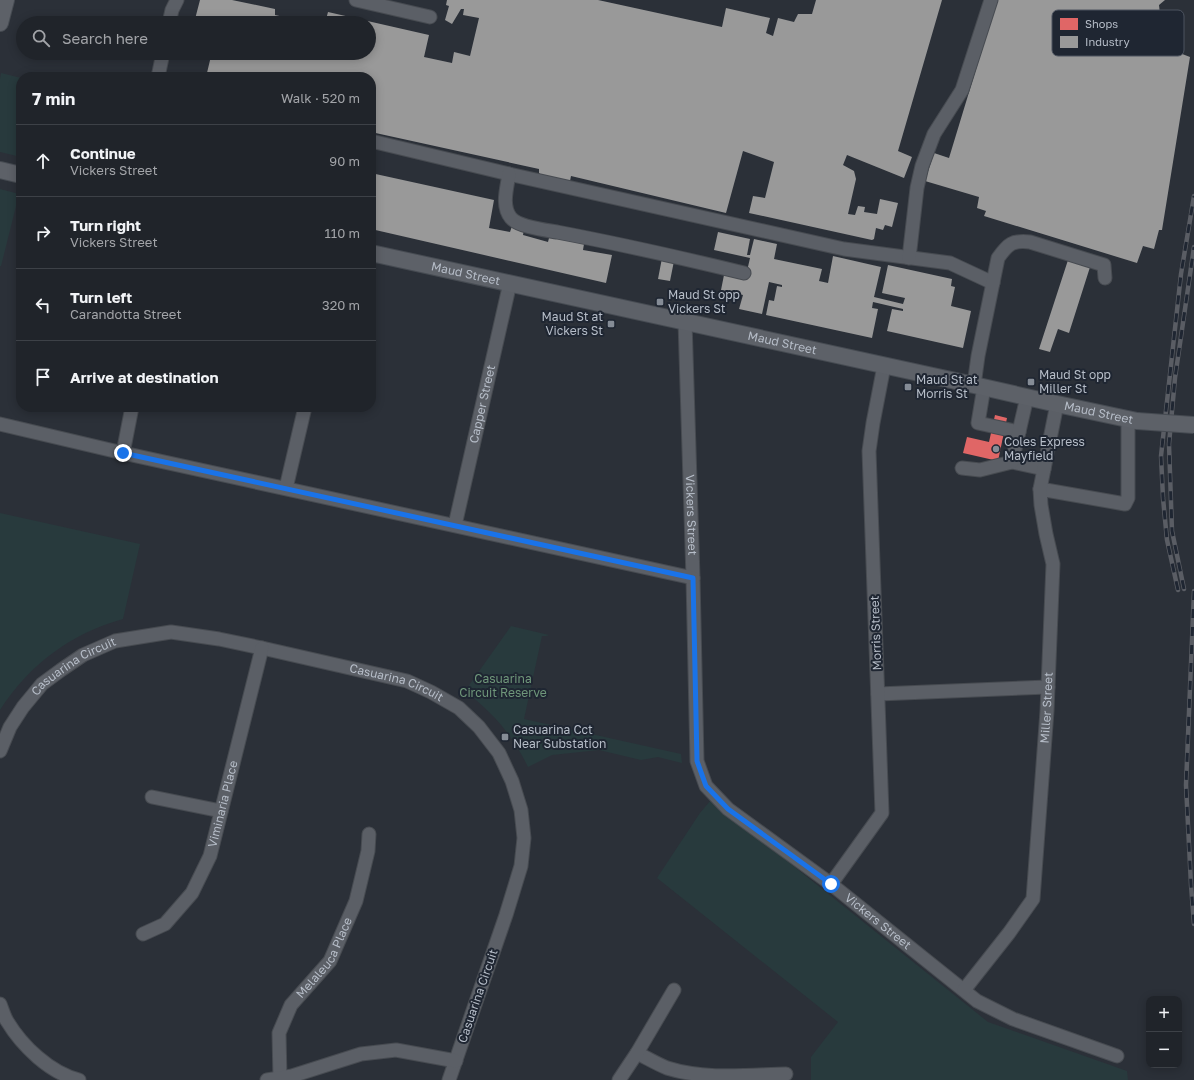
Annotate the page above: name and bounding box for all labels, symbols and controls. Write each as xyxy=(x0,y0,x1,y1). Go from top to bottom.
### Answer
legend xyxy=(1052,10,1184,56)
search box xyxy=(16,16,376,60)
text: Shops xyxy=(1085,17,1118,30)
icon: search xyxy=(30,27,52,49)
text: Search here xyxy=(62,29,148,47)
text: Industry xyxy=(1085,35,1130,48)
text: 7 min xyxy=(32,88,75,109)
text: Walk · 520 m xyxy=(281,90,360,106)
text: Continue xyxy=(70,144,136,162)
icon: ahead xyxy=(32,150,54,172)
text: 90 m xyxy=(329,153,360,169)
text: Vickers Street xyxy=(70,162,158,178)
text: Turn right xyxy=(70,216,141,234)
icon: right xyxy=(32,222,54,244)
text: 110 m xyxy=(325,225,360,241)
text: Vickers Street xyxy=(70,234,158,250)
street label: Maud Street xyxy=(430,258,502,288)
place label: Maud St opp Vickers St xyxy=(668,287,740,316)
text: Turn left xyxy=(70,288,132,306)
icon: left xyxy=(32,294,54,316)
text: 320 m xyxy=(322,297,360,313)
marker: Maud St opp Vickers St xyxy=(655,297,665,307)
text: Carandotta Street xyxy=(70,306,182,322)
place label: Maud St at Vickers St xyxy=(542,309,603,338)
marker: Maud St at Vickers St xyxy=(606,319,616,329)
street label: Maud Street xyxy=(746,328,819,357)
street label: Capper Street xyxy=(466,363,498,445)
icon: arrive xyxy=(32,366,54,388)
place label: Maud St opp Miller St xyxy=(1039,367,1111,396)
text: Arrive at destination xyxy=(70,368,219,386)
place label: Maud St at Morris St xyxy=(916,372,978,401)
marker: Maud St opp Miller St xyxy=(1026,377,1036,387)
marker: Maud St at Morris St xyxy=(903,382,913,392)
street label: Maud Street xyxy=(1063,398,1135,427)
place label: Coles Express Mayfield xyxy=(1004,434,1085,463)
route end xyxy=(114,444,132,462)
marker: Coles Express Mayfield xyxy=(991,444,1001,454)
street label: Vickers Street xyxy=(683,474,700,556)
street label: Morris Street xyxy=(867,595,884,671)
street label: Casuarina Circuit xyxy=(28,633,118,698)
street label: Casuarina Circuit xyxy=(348,660,446,705)
park label: Casuarina Circuit Reserve xyxy=(459,671,547,700)
street label: Miller Street xyxy=(1037,672,1056,744)
place label: Casuarina Cct Near Substation xyxy=(513,722,606,751)
marker: Casuarina Cct Near Substation xyxy=(500,732,510,742)
street label: Viminaria Place xyxy=(204,759,241,849)
route start xyxy=(822,875,840,893)
street label: Vickers Street xyxy=(842,890,915,952)
street label: Melaleuca Place xyxy=(293,915,355,1001)
street label: Casuarina Circuit xyxy=(454,947,501,1045)
map controls xyxy=(1146,996,1182,1068)
button: + xyxy=(1146,996,1182,1032)
button: − xyxy=(1146,1032,1182,1068)

